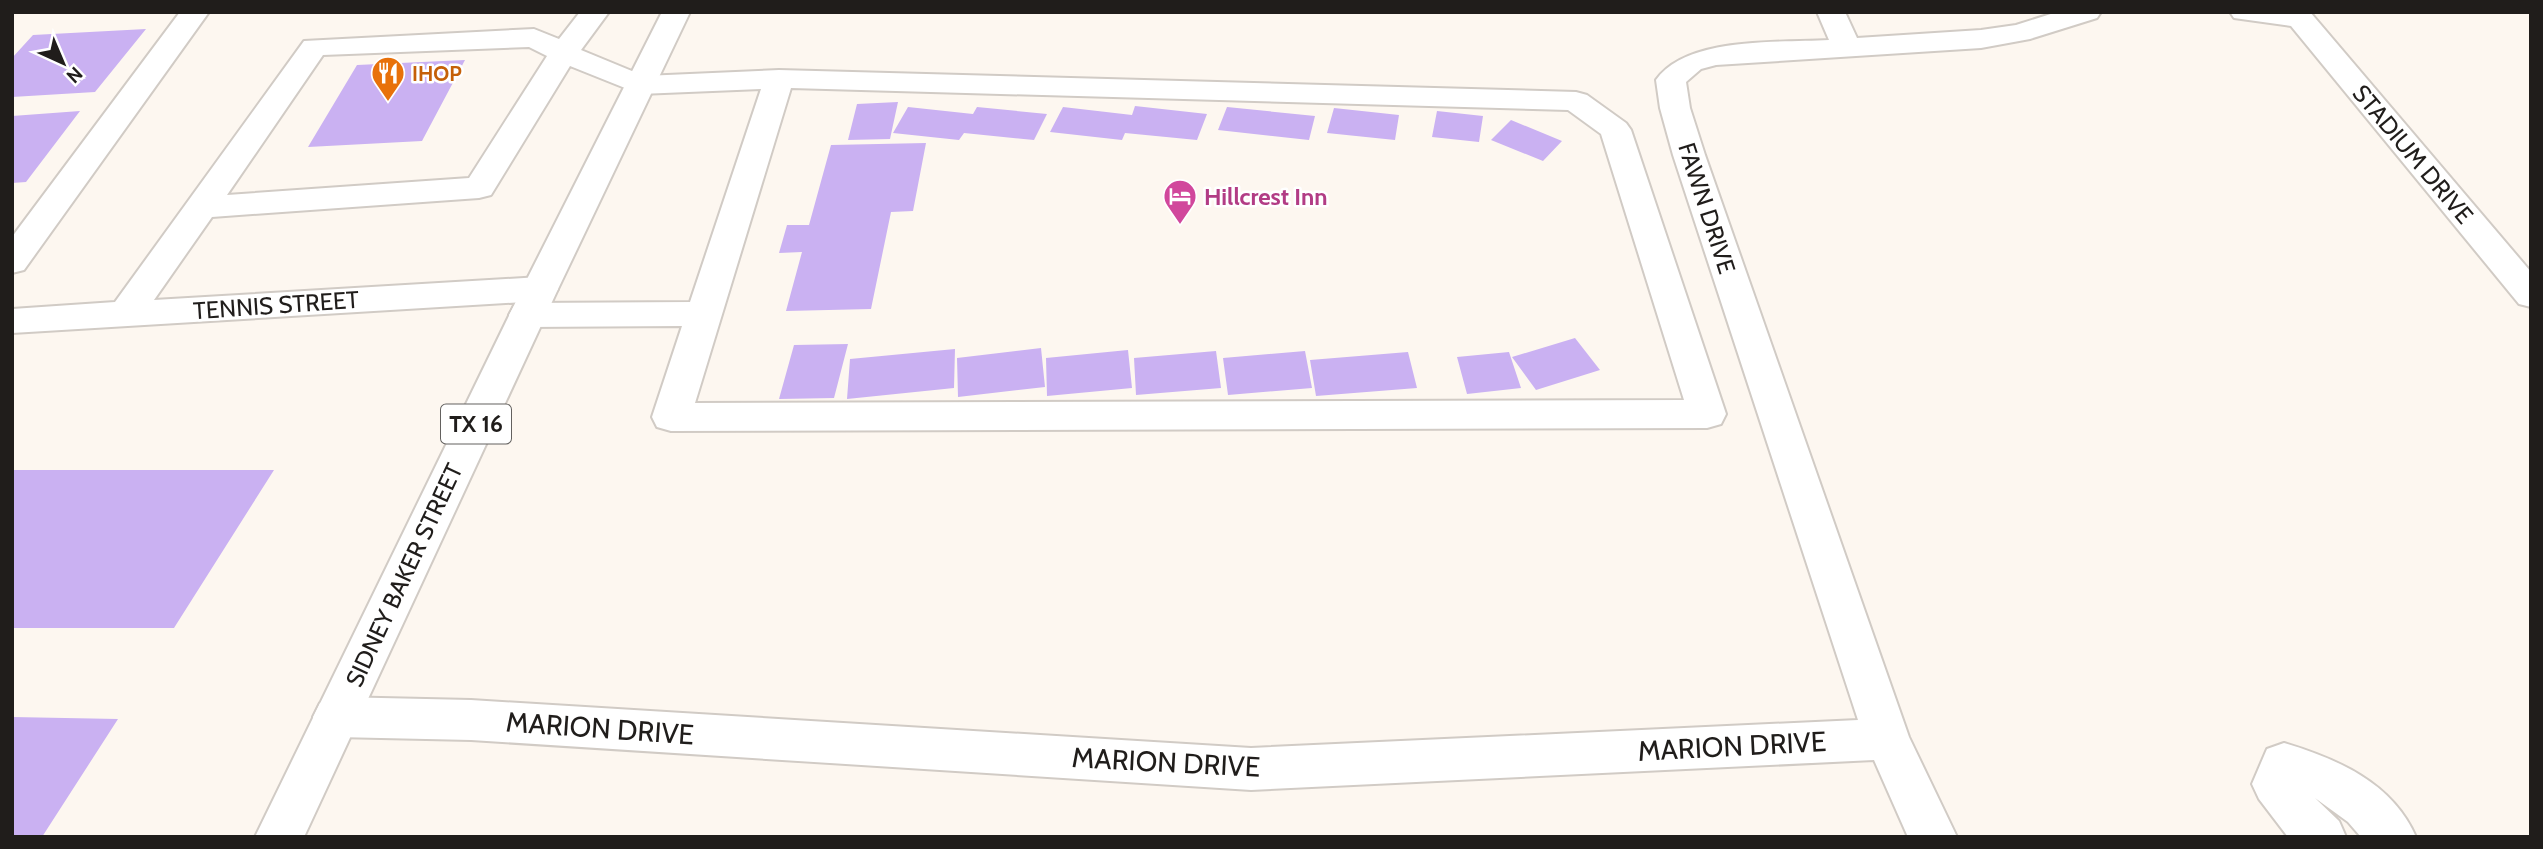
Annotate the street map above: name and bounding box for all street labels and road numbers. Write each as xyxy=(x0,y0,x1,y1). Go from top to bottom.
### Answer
street label: STADIUM DRIVE xyxy=(2347,79,2479,229)
street label: FAWN DRIVE xyxy=(1672,139,1742,277)
street label: TENNIS STREET xyxy=(192,285,360,325)
road number: TX 16 xyxy=(441,404,511,444)
street label: SIDNEY BAKER STREET xyxy=(339,458,469,691)
street label: MARION DRIVE xyxy=(505,704,695,752)
street label: MARION DRIVE xyxy=(1637,724,1827,768)
street label: MARION DRIVE xyxy=(1071,740,1261,784)

